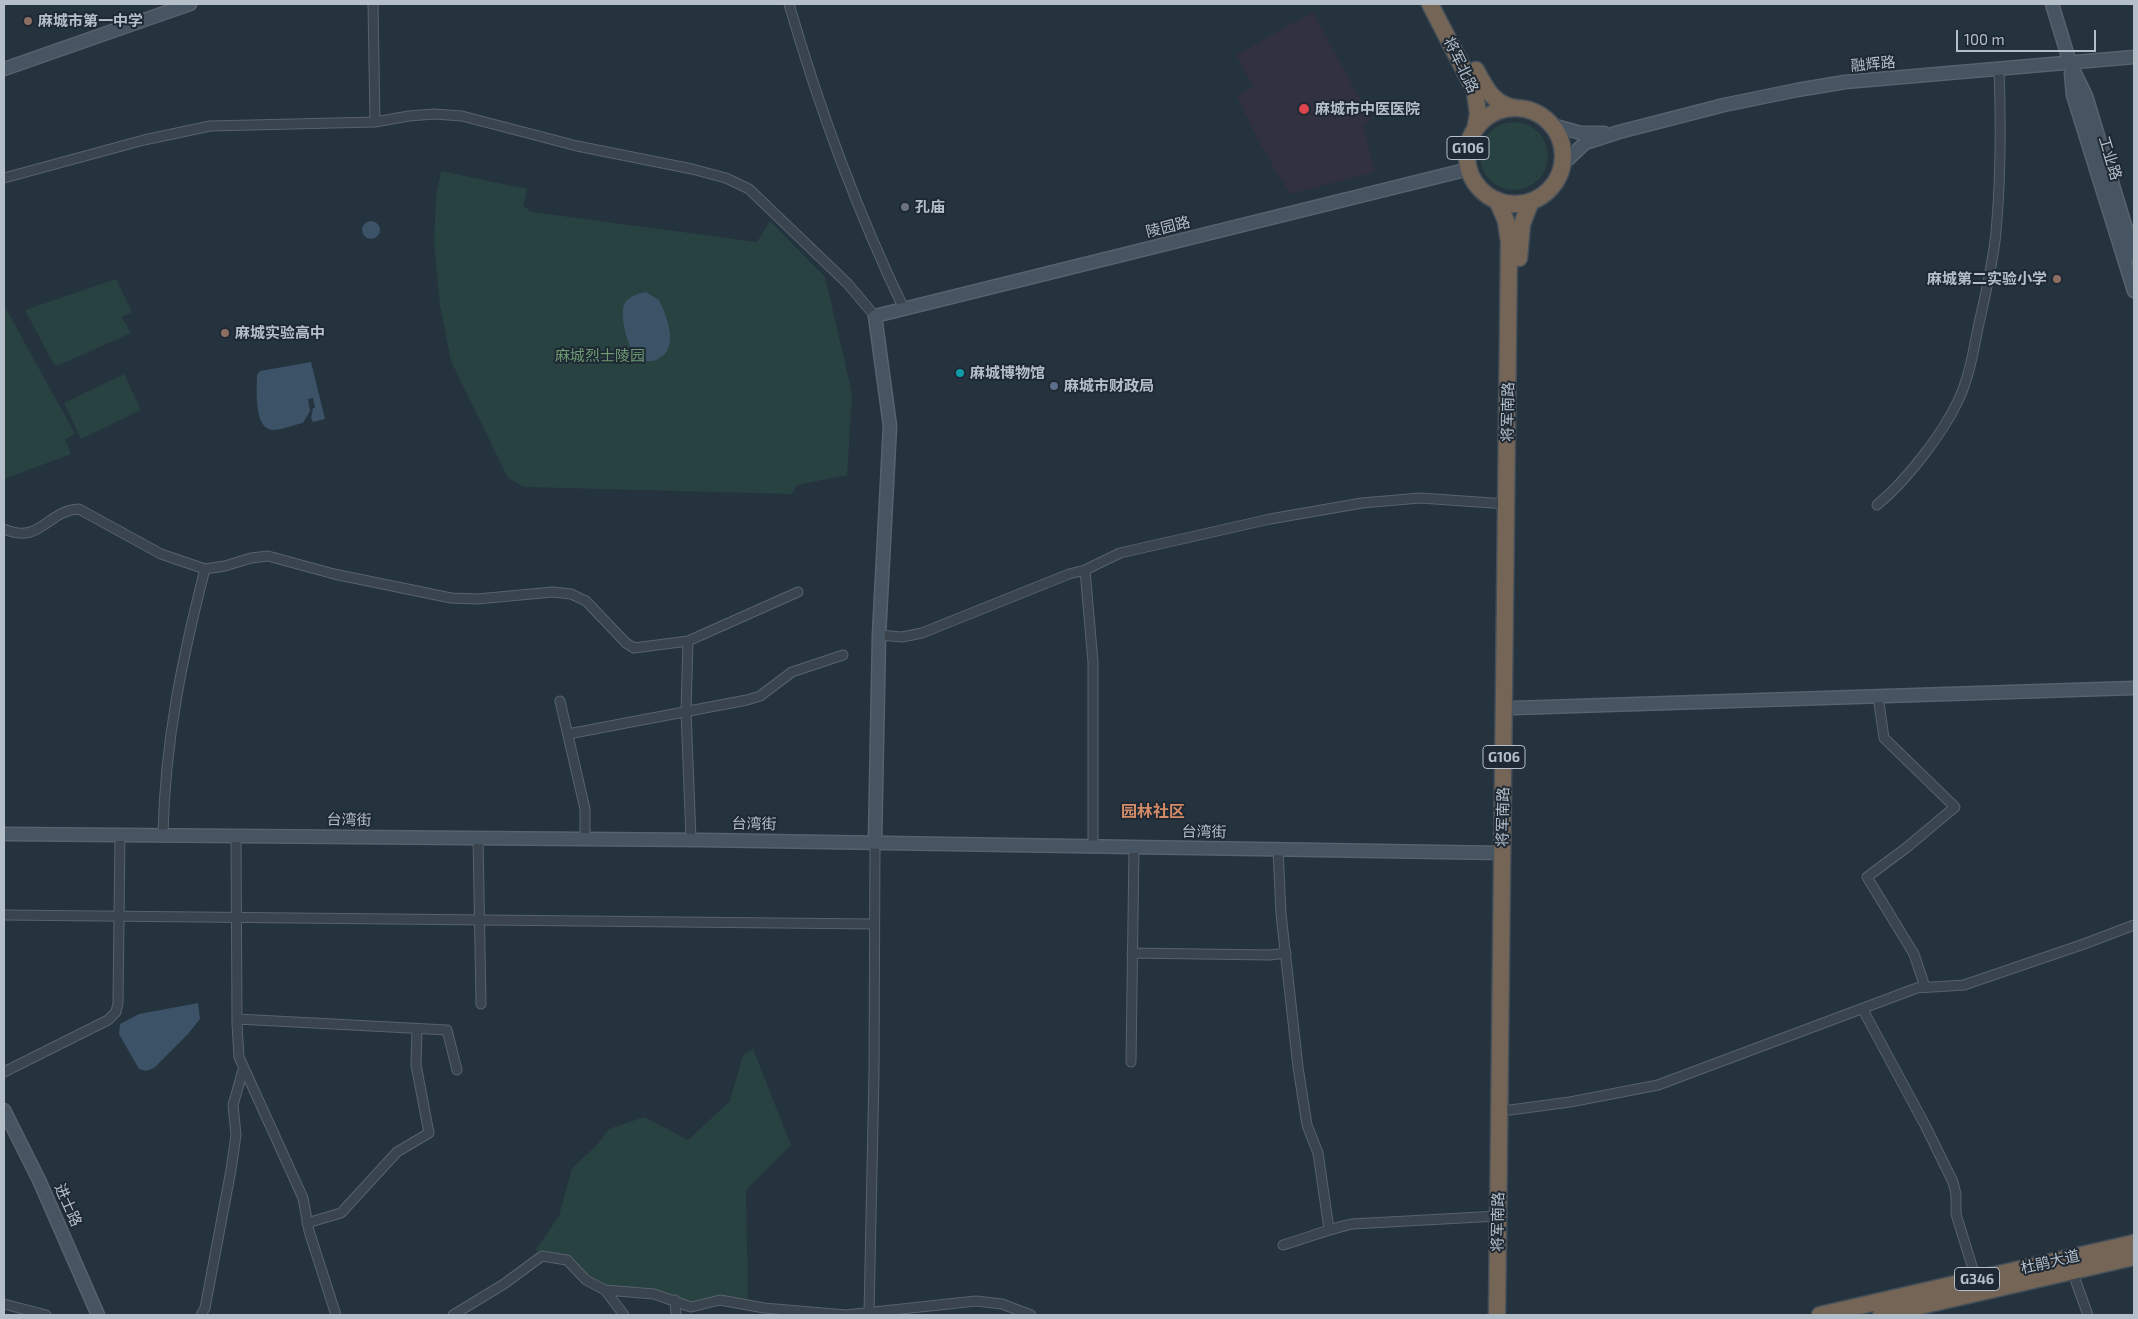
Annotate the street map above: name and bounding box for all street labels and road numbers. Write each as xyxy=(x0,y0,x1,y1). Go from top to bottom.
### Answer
street label: 将军北路 xyxy=(1440,34,1482,96)
street label: 融辉路 xyxy=(1850,53,1896,75)
street label: 工业路 xyxy=(2095,134,2125,182)
road number: G106 xyxy=(1447,136,1489,160)
street label: 陵园路 xyxy=(1144,213,1192,241)
street label: 将军南路 xyxy=(1498,382,1518,442)
road number: G106 xyxy=(1483,746,1525,769)
street label: 将军南路 xyxy=(1493,787,1513,847)
street label: 台湾街 xyxy=(326,811,372,829)
street label: 台湾街 xyxy=(731,815,777,833)
street label: 台湾街 xyxy=(1181,823,1227,841)
street label: 进士路 xyxy=(51,1181,85,1229)
street label: 将军南路 xyxy=(1488,1192,1508,1252)
street label: 杜鹃大道 xyxy=(2019,1246,2081,1278)
road number: G346 xyxy=(1954,1268,2000,1290)

